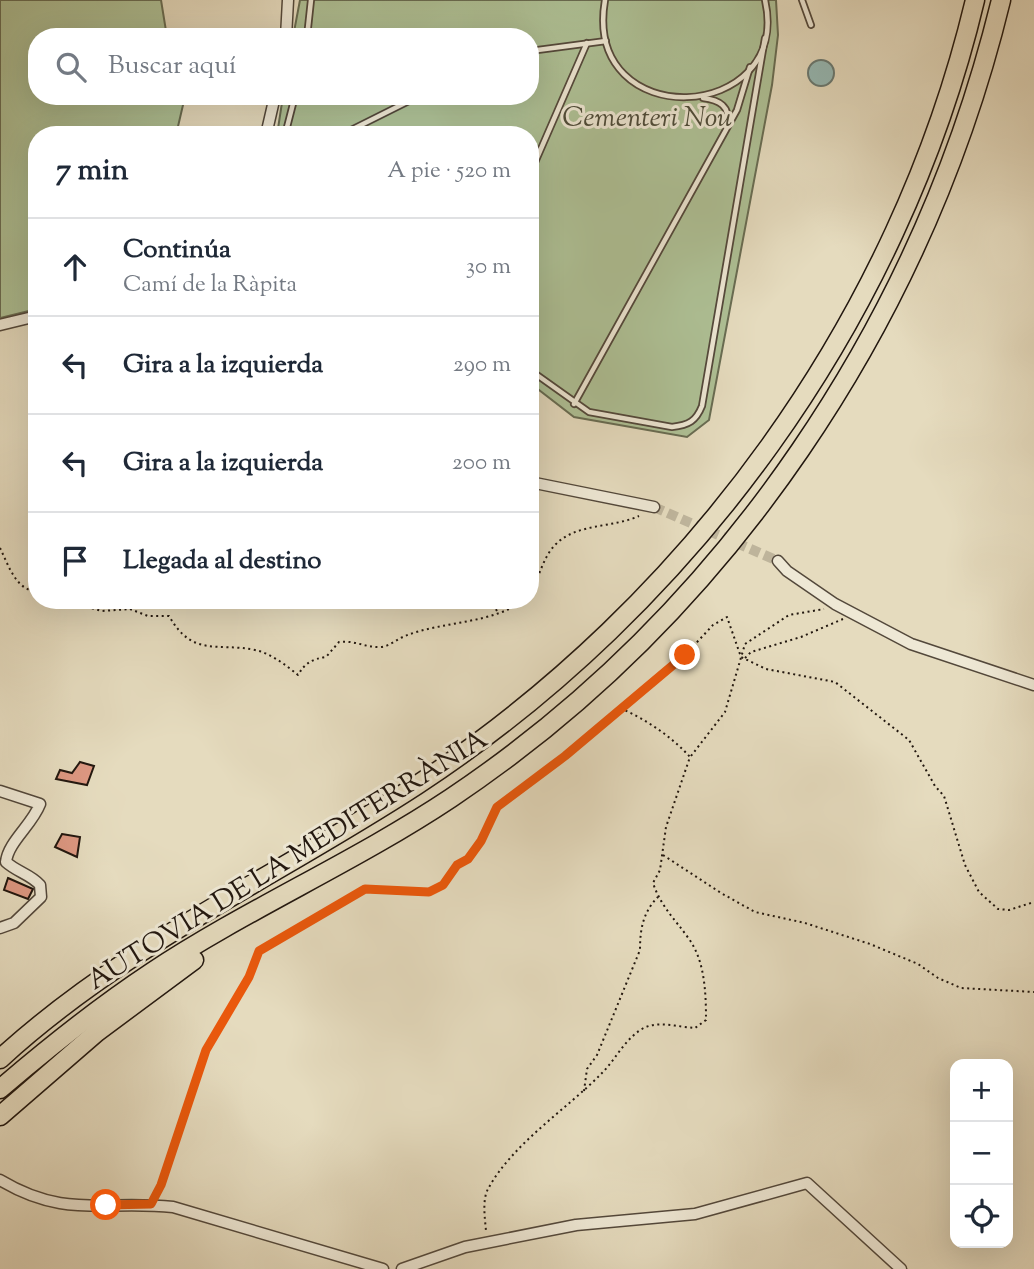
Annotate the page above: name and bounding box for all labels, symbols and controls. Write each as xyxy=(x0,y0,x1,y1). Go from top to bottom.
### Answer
search box xyxy=(28,28,539,105)
icon: search xyxy=(52,48,90,86)
text: Buscar aquí xyxy=(108,48,237,85)
park label: Cementeri Nou xyxy=(562,99,732,139)
text: 7 min xyxy=(56,150,128,193)
text: A pie · 520 m xyxy=(387,155,511,188)
text: Continúa xyxy=(123,232,231,269)
icon: ahead xyxy=(56,248,94,286)
text: 30 m xyxy=(466,251,511,284)
text: Camí de la Ràpita xyxy=(123,269,297,302)
icon: left xyxy=(56,346,94,384)
text: Gira a la izquierda xyxy=(123,347,323,384)
text: 290 m xyxy=(453,349,511,382)
icon: left xyxy=(56,444,94,482)
text: Gira a la izquierda xyxy=(123,445,323,482)
text: 200 m xyxy=(452,447,511,480)
icon: arrive xyxy=(56,542,94,580)
text: Llegada al destino xyxy=(123,543,321,580)
route end xyxy=(669,639,700,670)
street label: AUTOVIA DE LA MEDITERRÀNIA xyxy=(80,721,496,1001)
map controls xyxy=(950,1059,1013,1248)
button: + xyxy=(950,1059,1013,1122)
button: − xyxy=(950,1122,1013,1185)
button: locate xyxy=(950,1185,1013,1248)
route start xyxy=(90,1189,121,1220)

